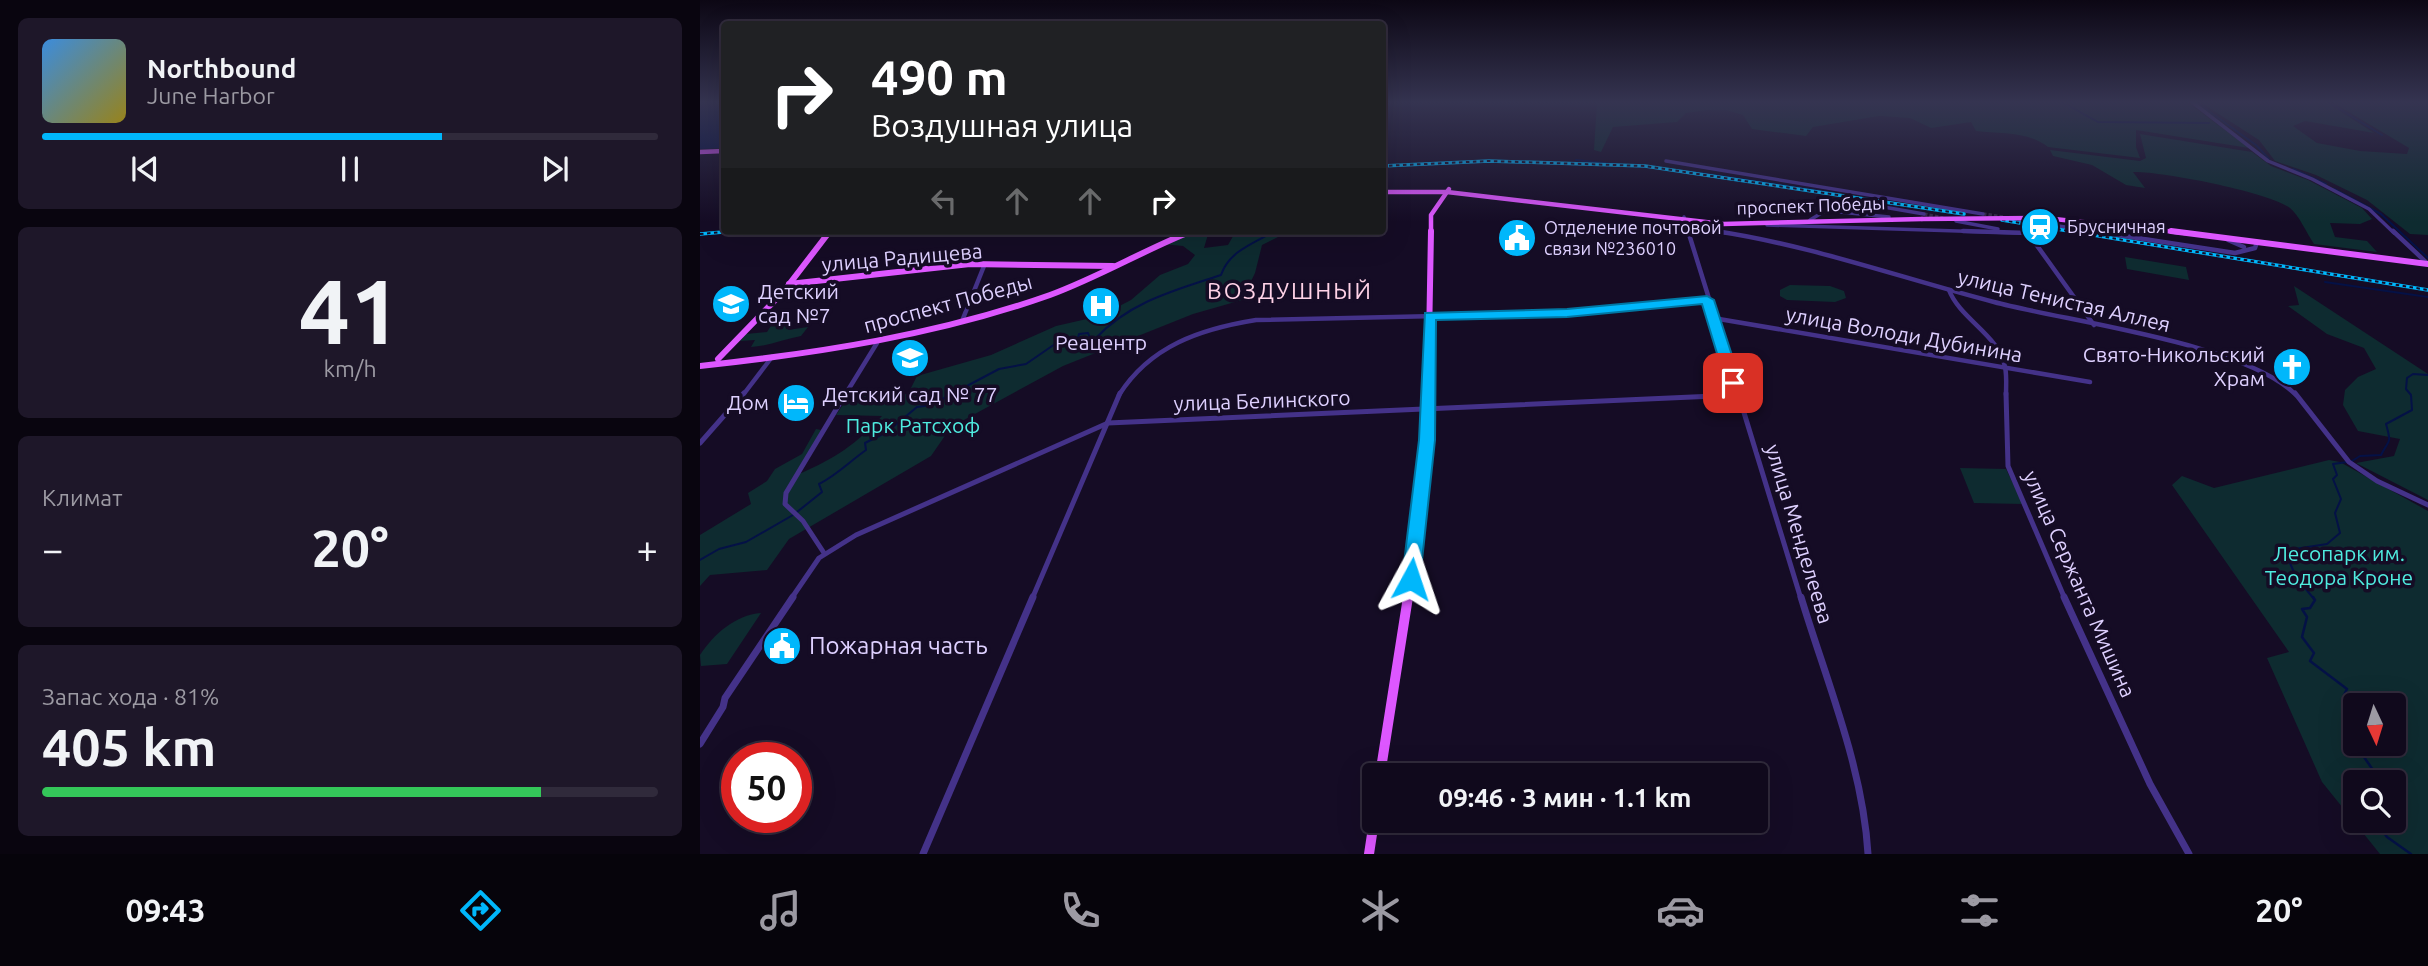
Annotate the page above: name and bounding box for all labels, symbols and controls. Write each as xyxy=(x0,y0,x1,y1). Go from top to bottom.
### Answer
icon: right xyxy=(756,49,847,140)
text: 490 m xyxy=(871,49,1008,104)
text: Northbound xyxy=(147,54,296,83)
text: June Harbor xyxy=(147,83,275,108)
text: Воздушная улица xyxy=(871,107,1133,143)
icon: previous xyxy=(126,150,164,188)
icon: pause xyxy=(331,150,369,188)
icon: next xyxy=(536,150,574,188)
icon: left xyxy=(925,182,963,220)
icon: ahead xyxy=(998,182,1036,220)
icon: ahead xyxy=(1071,182,1109,220)
icon: right xyxy=(1144,182,1182,220)
street label: проспект Победы xyxy=(1736,192,1886,218)
station icon: Брусничная xyxy=(2019,206,2061,248)
place label: Брусничная xyxy=(2067,216,2166,236)
public building icon: Отделение почтовой связи №236010 xyxy=(1496,217,1538,259)
place label: Отделение почтовой связи №236010 xyxy=(1544,217,1722,258)
street label: улица Радищева xyxy=(820,238,983,276)
text: 41 xyxy=(299,259,401,361)
street label: улица Тенистая Аллея xyxy=(1956,264,2173,336)
street label: проспект Победы xyxy=(861,269,1035,337)
district label: ВОЗДУШНЫЙ xyxy=(1207,278,1373,303)
place label: Детский сад №7 xyxy=(758,279,839,327)
school or university icon: Детский сад №7 xyxy=(710,283,752,325)
hospital icon: Реацентр xyxy=(1080,285,1122,327)
street label: улица Володи Дубинина xyxy=(1784,301,2024,367)
place label: Реацентр xyxy=(1055,330,1147,354)
school or university icon: Детский сад № 77 xyxy=(889,337,931,379)
place label: Свято-Никольский Храм xyxy=(2083,342,2265,390)
church icon: Свято-Никольский Храм xyxy=(2271,346,2313,388)
pin xyxy=(1703,353,1763,413)
text: km/h xyxy=(323,356,377,381)
icon: arrive xyxy=(1714,364,1752,402)
hotel icon: Дом xyxy=(775,382,817,424)
place label: Детский сад № 77 xyxy=(822,382,998,406)
street label: улица Белинского xyxy=(1173,385,1351,415)
place label: Дом xyxy=(727,390,769,414)
park label: Парк Ратсхоф xyxy=(846,413,980,437)
street label: улица Менделеева xyxy=(1761,441,1839,626)
street label: улица Сержанта Мишина xyxy=(2019,467,2141,701)
text: Климат xyxy=(42,485,122,510)
text: 20° xyxy=(311,519,389,577)
text: − xyxy=(42,528,63,570)
text: + xyxy=(637,528,658,570)
park label: Лесопарк им. Теодора Кроне xyxy=(2265,541,2413,589)
position arrow xyxy=(1374,542,1448,616)
public building icon: Пожарная часть xyxy=(761,625,803,667)
place label: Пожарная часть xyxy=(809,632,988,659)
text: Запас хода · 81% xyxy=(42,684,219,709)
north arrow xyxy=(2343,693,2406,756)
map controls xyxy=(2343,693,2406,833)
text: 405 km xyxy=(42,718,216,776)
speed limit sign: 50 xyxy=(721,742,812,833)
button: search xyxy=(2343,770,2406,833)
text: 09:46 · 3 мин · 1.1 km xyxy=(1438,783,1692,812)
icon: directions xyxy=(456,886,505,935)
icon: music xyxy=(756,886,805,935)
icon: phone xyxy=(1056,886,1105,935)
icon: climate xyxy=(1356,886,1405,935)
icon: car xyxy=(1656,886,1705,935)
icon: filters xyxy=(1955,886,2004,935)
text: 09:43 xyxy=(125,892,205,928)
text: 20° xyxy=(2255,892,2303,928)

